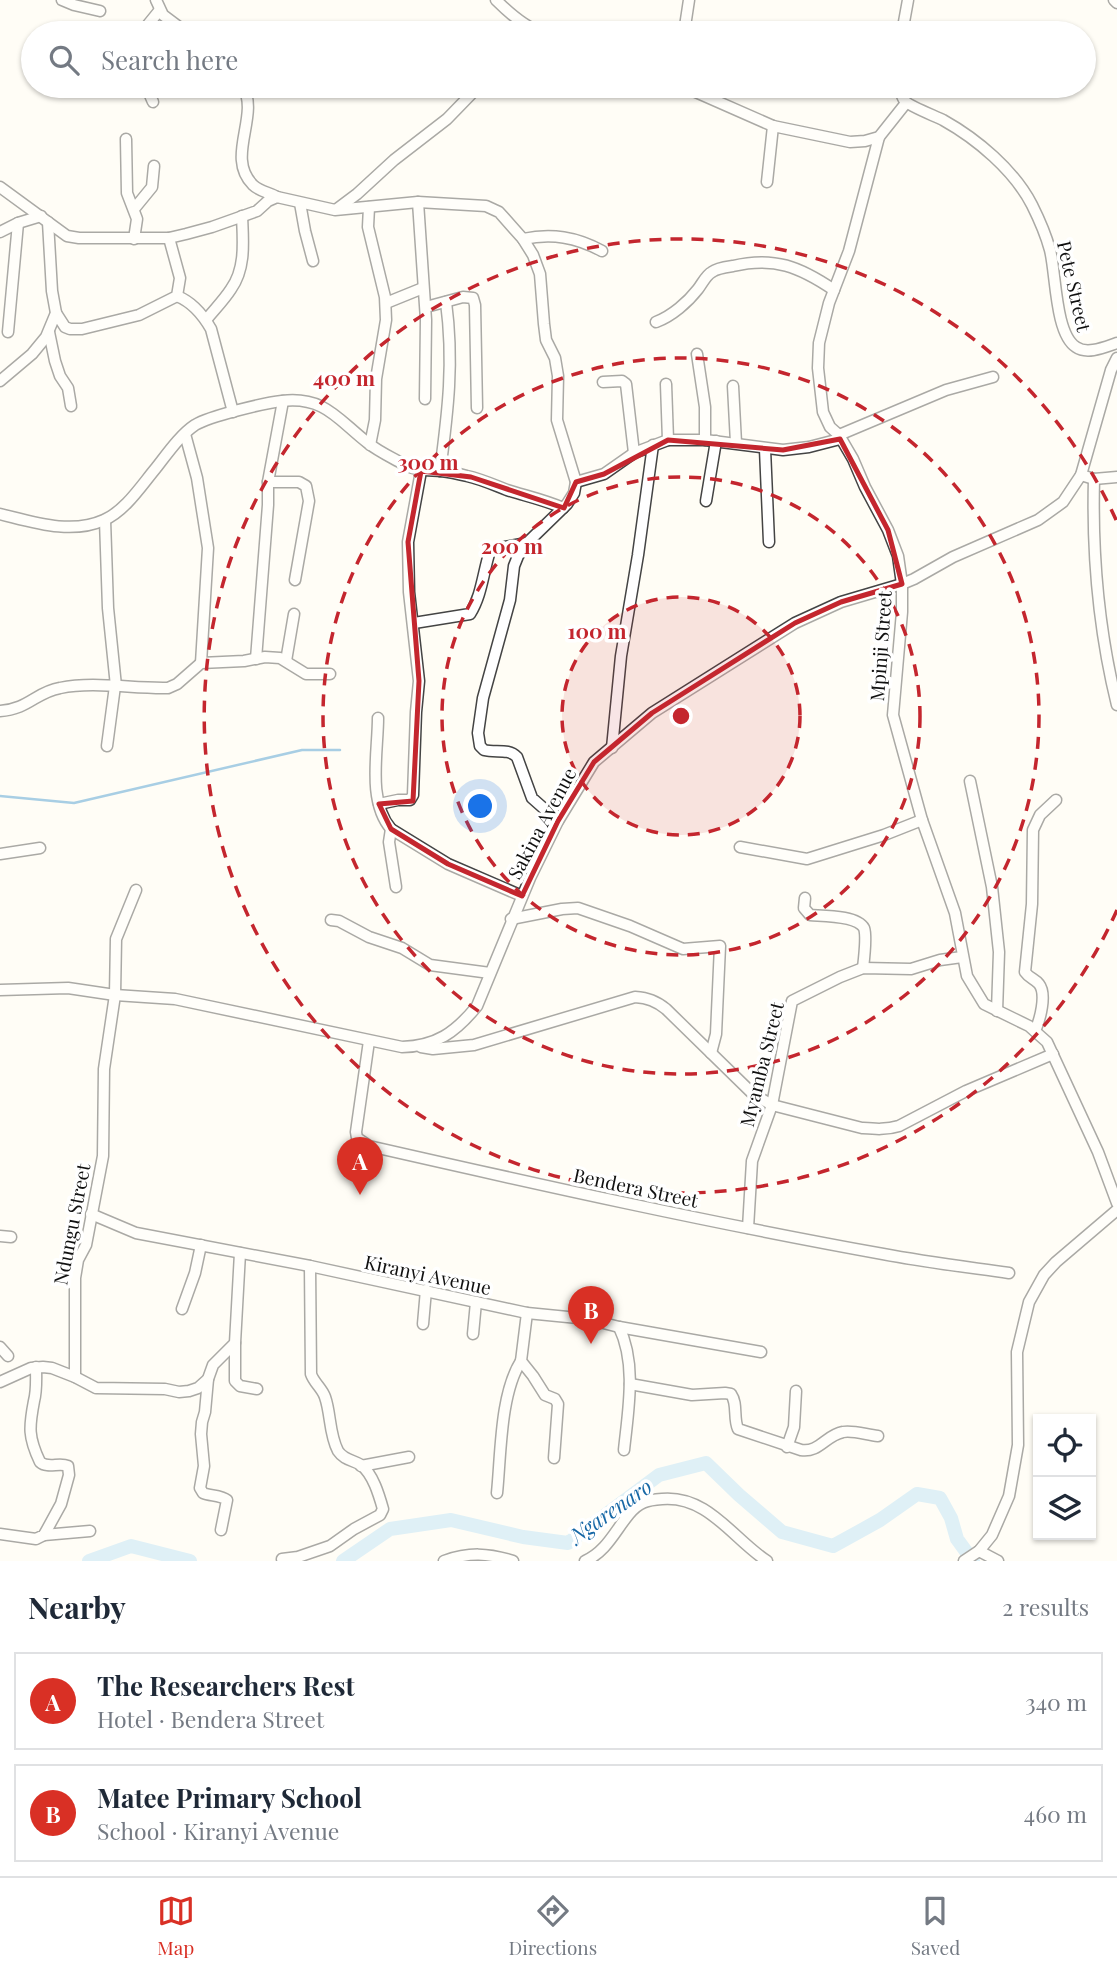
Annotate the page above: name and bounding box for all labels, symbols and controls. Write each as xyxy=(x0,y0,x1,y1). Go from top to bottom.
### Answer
search box xyxy=(21,21,1096,98)
icon: search xyxy=(45,41,83,79)
text: Search here xyxy=(101,42,238,77)
street label: Pete Street xyxy=(1052,238,1098,334)
text: 400 m xyxy=(313,363,375,391)
text: 300 m xyxy=(397,447,459,475)
text: 200 m xyxy=(481,531,543,559)
street label: Mpinji Street xyxy=(863,590,897,702)
text: 100 m xyxy=(567,616,627,644)
centre of rings xyxy=(669,704,693,728)
street label: Sakina Avenue xyxy=(501,763,581,883)
your location xyxy=(463,789,497,823)
street label: Myamba Street xyxy=(733,999,789,1129)
pin: A xyxy=(337,1137,383,1195)
street label: Ndungu Street xyxy=(46,1161,96,1287)
street label: Bendera Street xyxy=(571,1161,701,1213)
street label: Kiranyi Avenue xyxy=(362,1248,494,1300)
pin: B xyxy=(568,1286,614,1344)
map controls xyxy=(1033,1414,1096,1540)
button: locate xyxy=(1033,1414,1096,1477)
water label: Ngarenaro xyxy=(562,1471,657,1550)
button: layers xyxy=(1033,1477,1096,1540)
text: Nearby xyxy=(28,1587,126,1627)
text: 2 results xyxy=(1002,1591,1089,1622)
text: The Researchers Rest xyxy=(97,1668,355,1703)
text: A xyxy=(45,1686,61,1717)
text: 340 m xyxy=(1025,1686,1087,1717)
text: Hotel · Bendera Street xyxy=(97,1703,324,1734)
text: Matee Primary School xyxy=(97,1780,362,1815)
text: B xyxy=(45,1798,61,1829)
text: 460 m xyxy=(1024,1798,1087,1829)
text: School · Kiranyi Avenue xyxy=(97,1815,339,1846)
tab: Map xyxy=(157,1892,195,1960)
tab: Directions xyxy=(508,1892,597,1960)
tab: Saved xyxy=(911,1892,960,1960)

